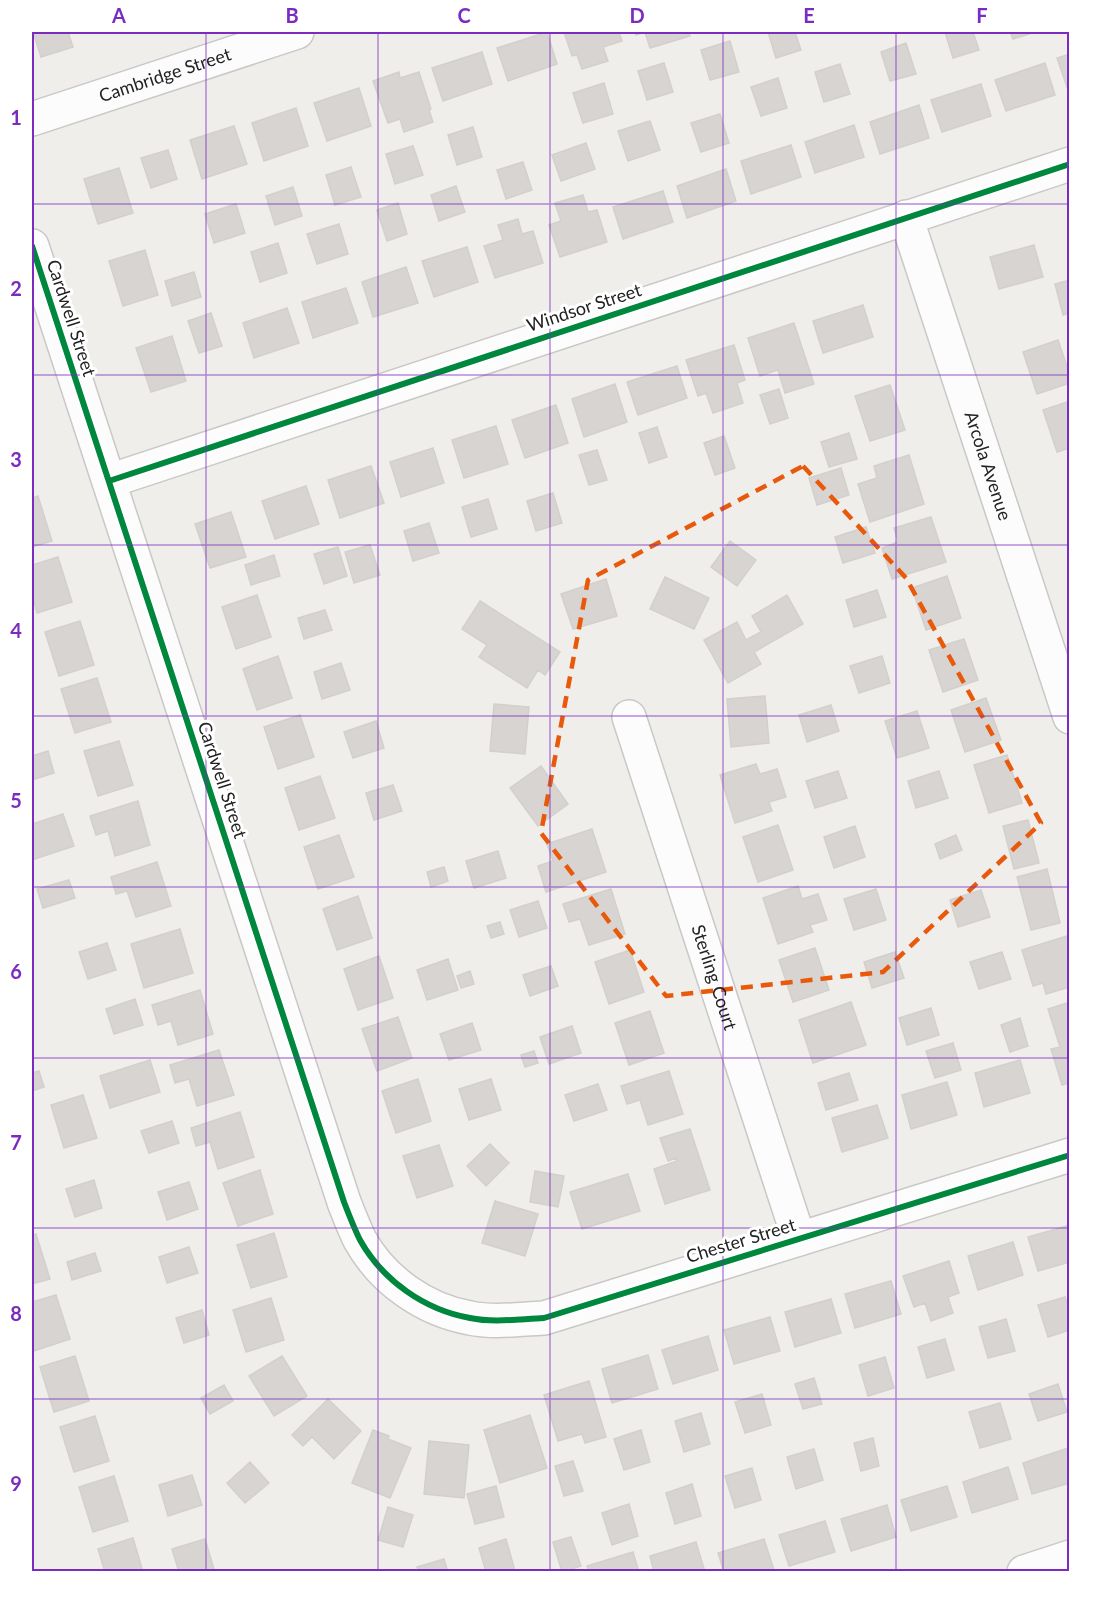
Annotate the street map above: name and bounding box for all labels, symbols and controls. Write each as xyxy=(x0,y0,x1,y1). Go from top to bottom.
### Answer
text: A xyxy=(111,3,126,27)
text: B xyxy=(285,3,299,27)
text: C xyxy=(457,3,471,27)
text: D xyxy=(629,3,645,27)
text: E xyxy=(803,3,815,27)
text: F xyxy=(976,3,988,27)
street label: Cambridge Street xyxy=(96,42,234,106)
text: 1 xyxy=(10,105,22,129)
street label: Cardwell Street xyxy=(43,257,101,379)
text: 2 xyxy=(10,276,22,300)
street label: Windsor Street xyxy=(524,278,644,336)
street label: Arcola Avenue xyxy=(960,408,1017,523)
text: 3 xyxy=(10,447,22,471)
text: 4 xyxy=(10,618,22,642)
street label: Cardwell Street xyxy=(194,719,252,841)
text: 5 xyxy=(10,788,22,812)
street label: Sterling Court xyxy=(687,922,742,1033)
text: 6 xyxy=(10,959,22,983)
text: 7 xyxy=(10,1130,22,1154)
street label: Chester Street xyxy=(683,1213,799,1267)
text: 8 xyxy=(10,1301,22,1325)
text: 9 xyxy=(10,1471,22,1495)

